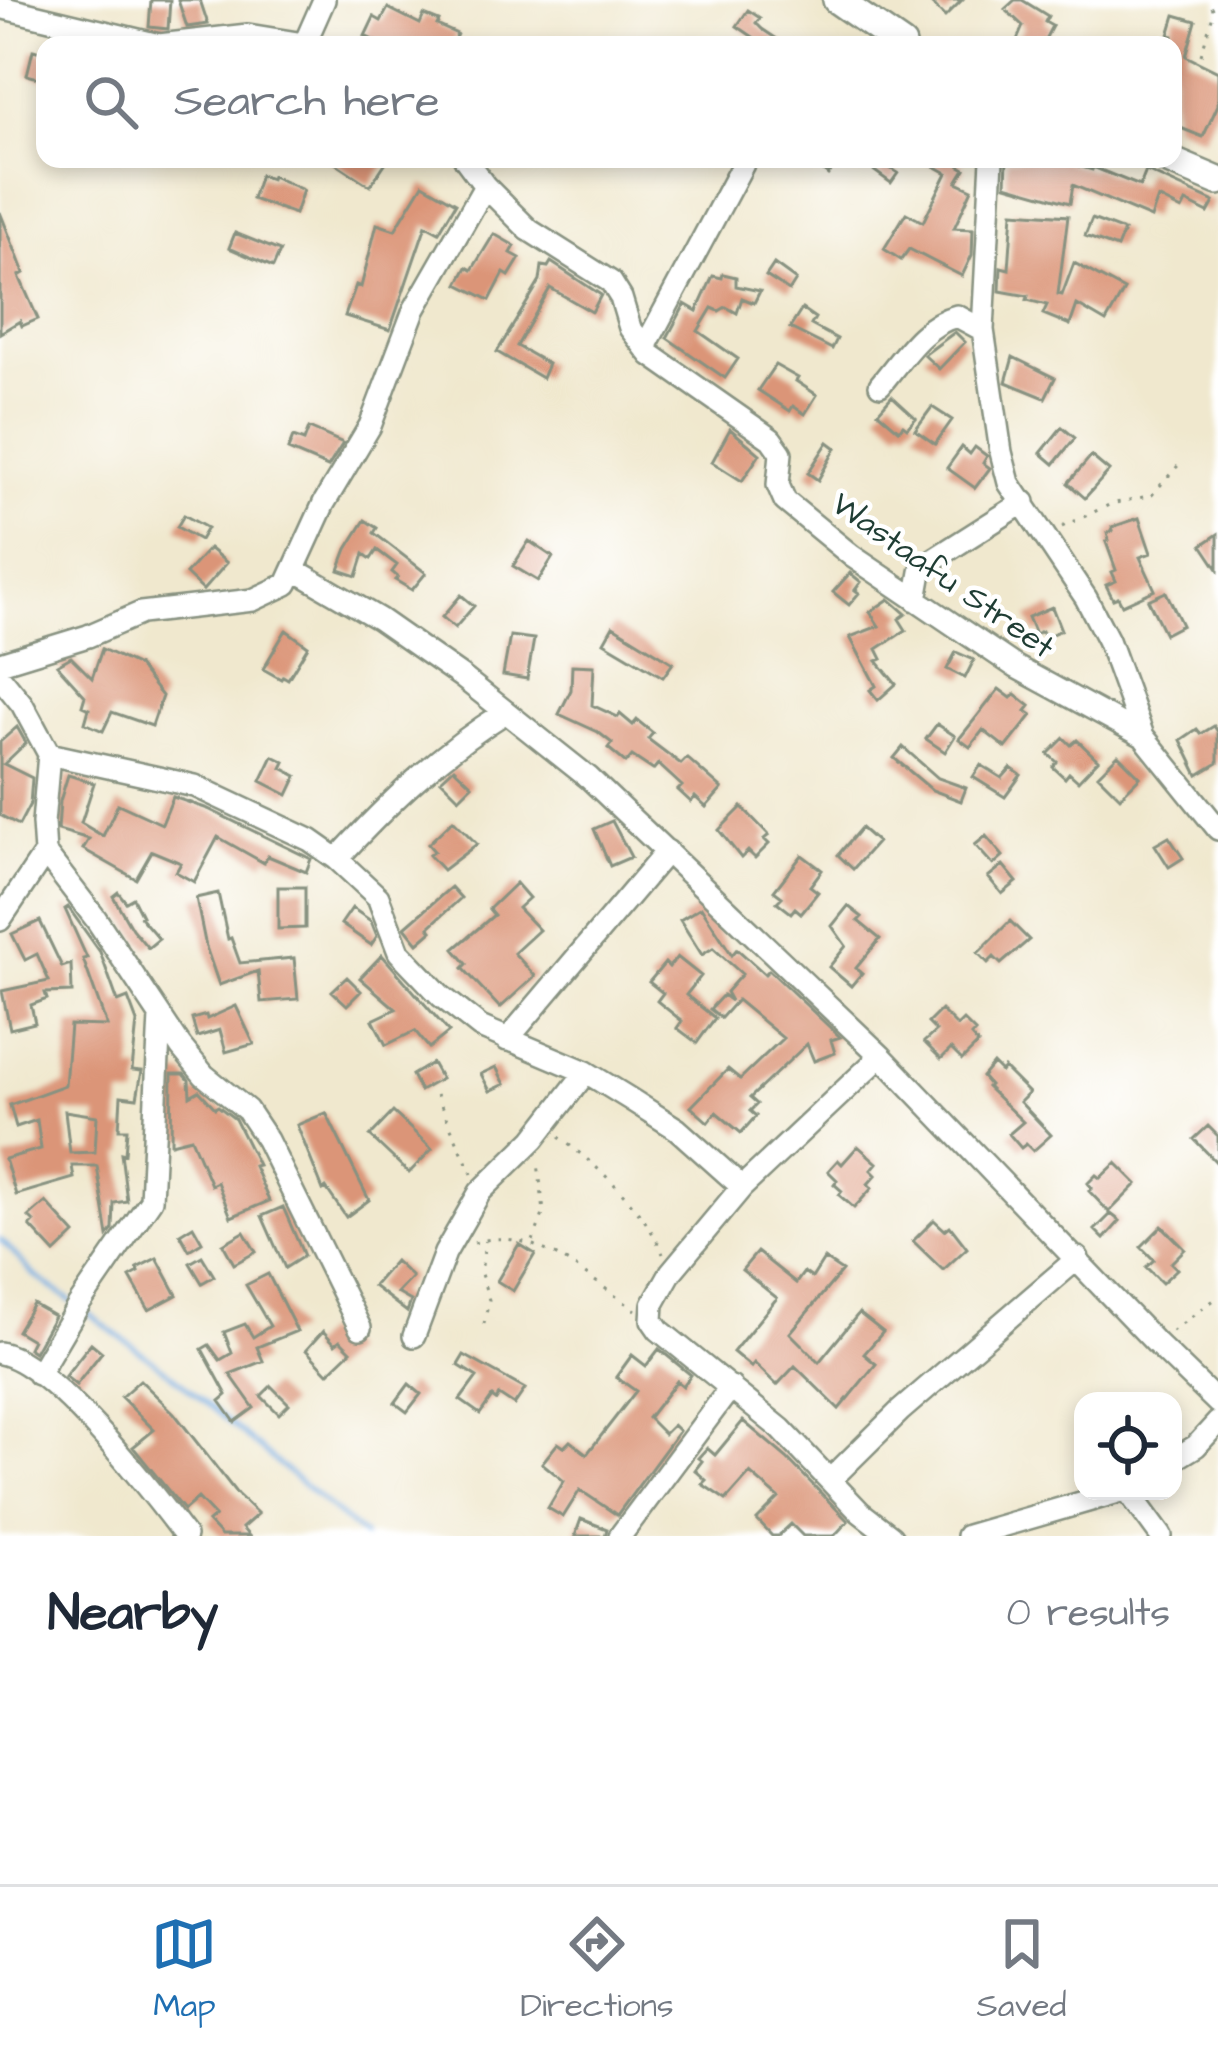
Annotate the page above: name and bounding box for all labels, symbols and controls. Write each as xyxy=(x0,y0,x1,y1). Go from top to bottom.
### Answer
search box xyxy=(36,36,1182,168)
icon: search xyxy=(78,69,144,135)
text: Search here xyxy=(174,71,440,133)
street label: Wastaafu Street xyxy=(822,481,1064,670)
map controls xyxy=(1074,1392,1182,1500)
button: locate xyxy=(1074,1392,1182,1500)
text: Nearby xyxy=(48,1579,218,1650)
text: 0 results xyxy=(1006,1587,1170,1641)
tab: Map xyxy=(151,1911,217,2029)
tab: Directions xyxy=(520,1911,674,2029)
tab: Saved xyxy=(977,1911,1067,2029)

